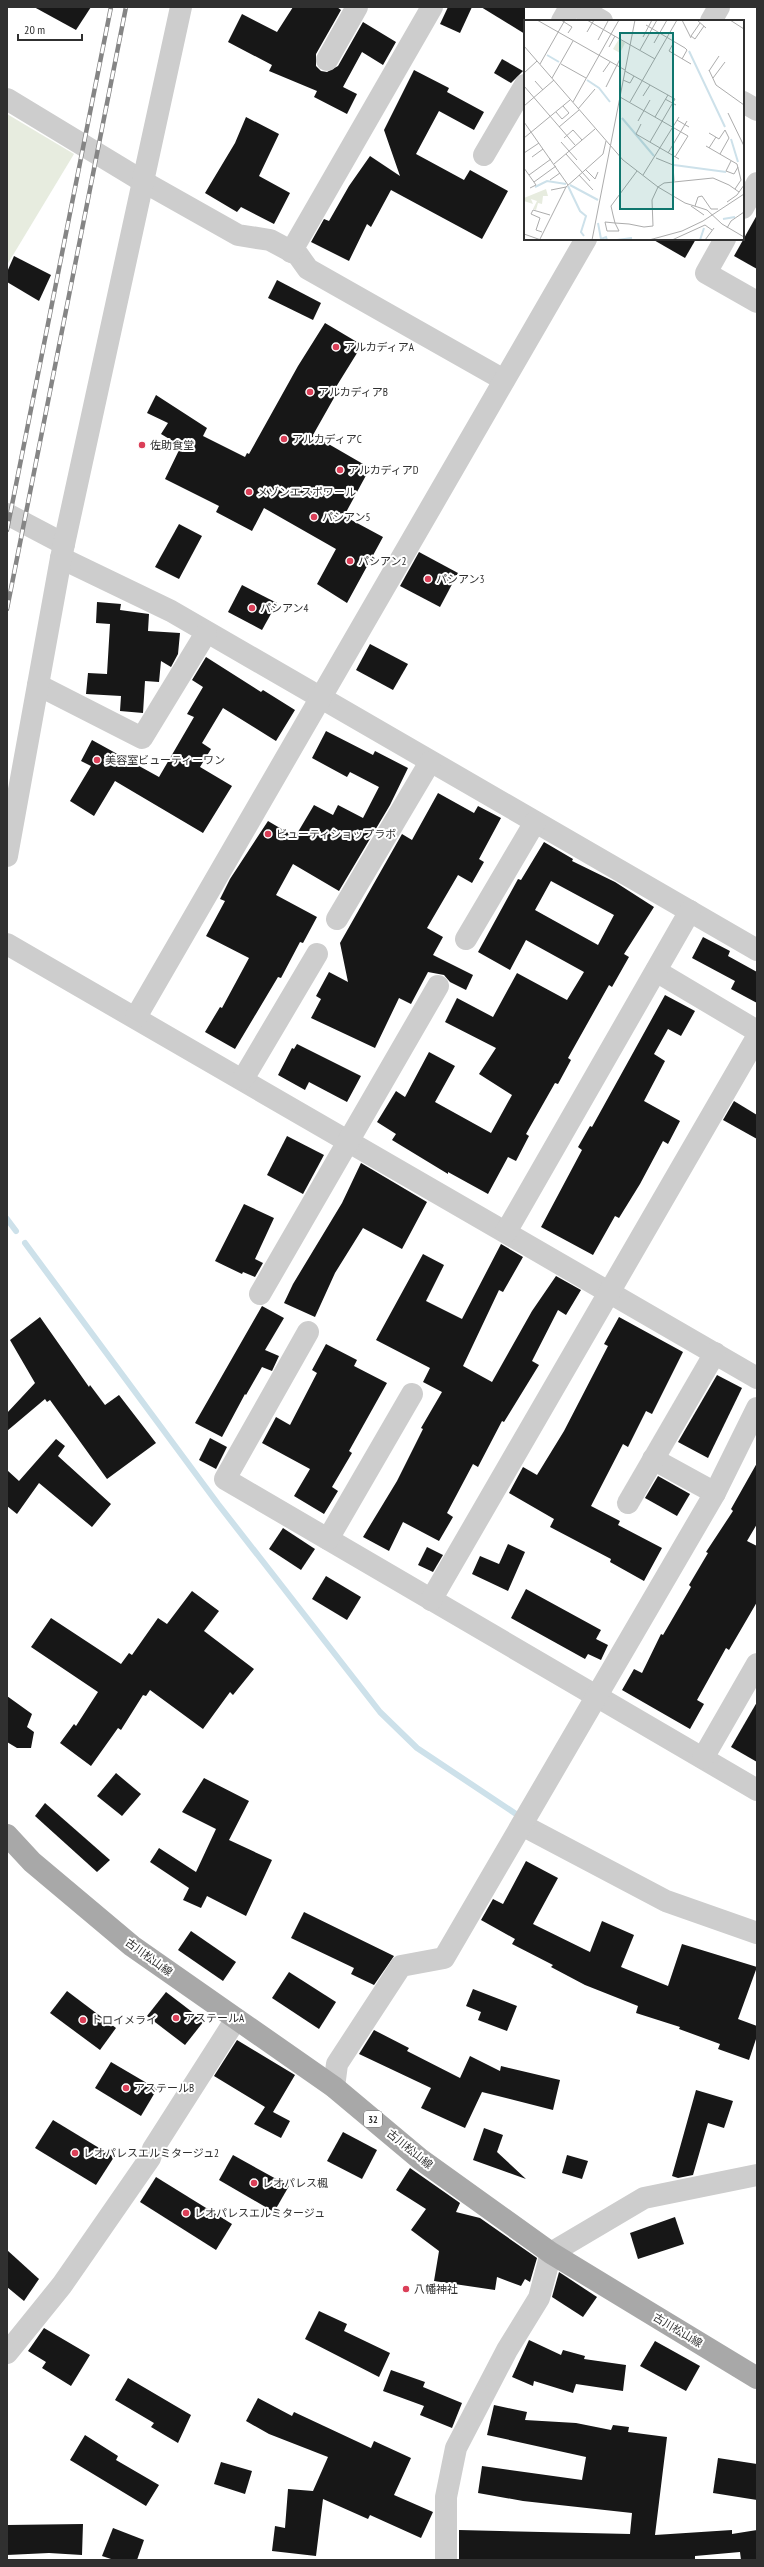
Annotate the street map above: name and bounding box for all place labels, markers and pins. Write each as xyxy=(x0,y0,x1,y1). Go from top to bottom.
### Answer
place label: アルカディアA xyxy=(344,340,415,354)
marker: アルカディアA xyxy=(331,342,341,352)
place label: アルカディアB xyxy=(318,385,388,399)
marker: アルカディアB xyxy=(305,387,315,397)
place label: アルカディアC xyxy=(292,432,362,446)
marker: アルカディアC xyxy=(279,434,289,444)
place label: 佐助食堂 xyxy=(150,438,194,452)
marker: 佐助食堂 xyxy=(137,440,147,450)
place label: アルカディアD xyxy=(348,463,419,477)
marker: アルカディアD xyxy=(335,465,345,475)
place label: メゾンエスポワール xyxy=(257,485,356,499)
marker: メゾンエスポワール xyxy=(244,487,254,497)
place label: パシアン5 xyxy=(322,510,371,524)
marker: パシアン5 xyxy=(309,512,319,522)
place label: パシアン2 xyxy=(358,554,407,568)
marker: パシアン2 xyxy=(345,556,355,566)
place label: パシアン3 xyxy=(436,572,485,586)
marker: パシアン3 xyxy=(423,574,433,584)
place label: パシアン4 xyxy=(260,601,309,615)
marker: パシアン4 xyxy=(247,603,257,613)
place label: 美容室ビューティーワン xyxy=(105,753,225,767)
marker: 美容室ビューティーワン xyxy=(92,755,102,765)
place label: ビューティショップラボ xyxy=(276,827,396,841)
marker: ビューティショップラボ xyxy=(263,829,273,839)
place label: アステールA xyxy=(184,2011,245,2025)
place label: トロイメライ xyxy=(91,2013,157,2027)
marker: アステールA xyxy=(171,2013,181,2023)
marker: トロイメライ xyxy=(78,2015,88,2025)
place label: アステールB xyxy=(134,2081,194,2095)
marker: アステールB xyxy=(121,2083,131,2093)
place label: レオパレスエルミタージュ2 xyxy=(83,2146,219,2160)
marker: レオパレスエルミタージュ2 xyxy=(70,2148,80,2158)
place label: レオパレス楓 xyxy=(262,2176,328,2190)
marker: レオパレス楓 xyxy=(249,2178,259,2188)
place label: レオパレスエルミタージュ xyxy=(194,2206,325,2220)
marker: レオパレスエルミタージュ xyxy=(181,2208,191,2218)
place label: 八幡神社 xyxy=(414,2282,458,2296)
marker: 八幡神社 xyxy=(401,2284,411,2294)

